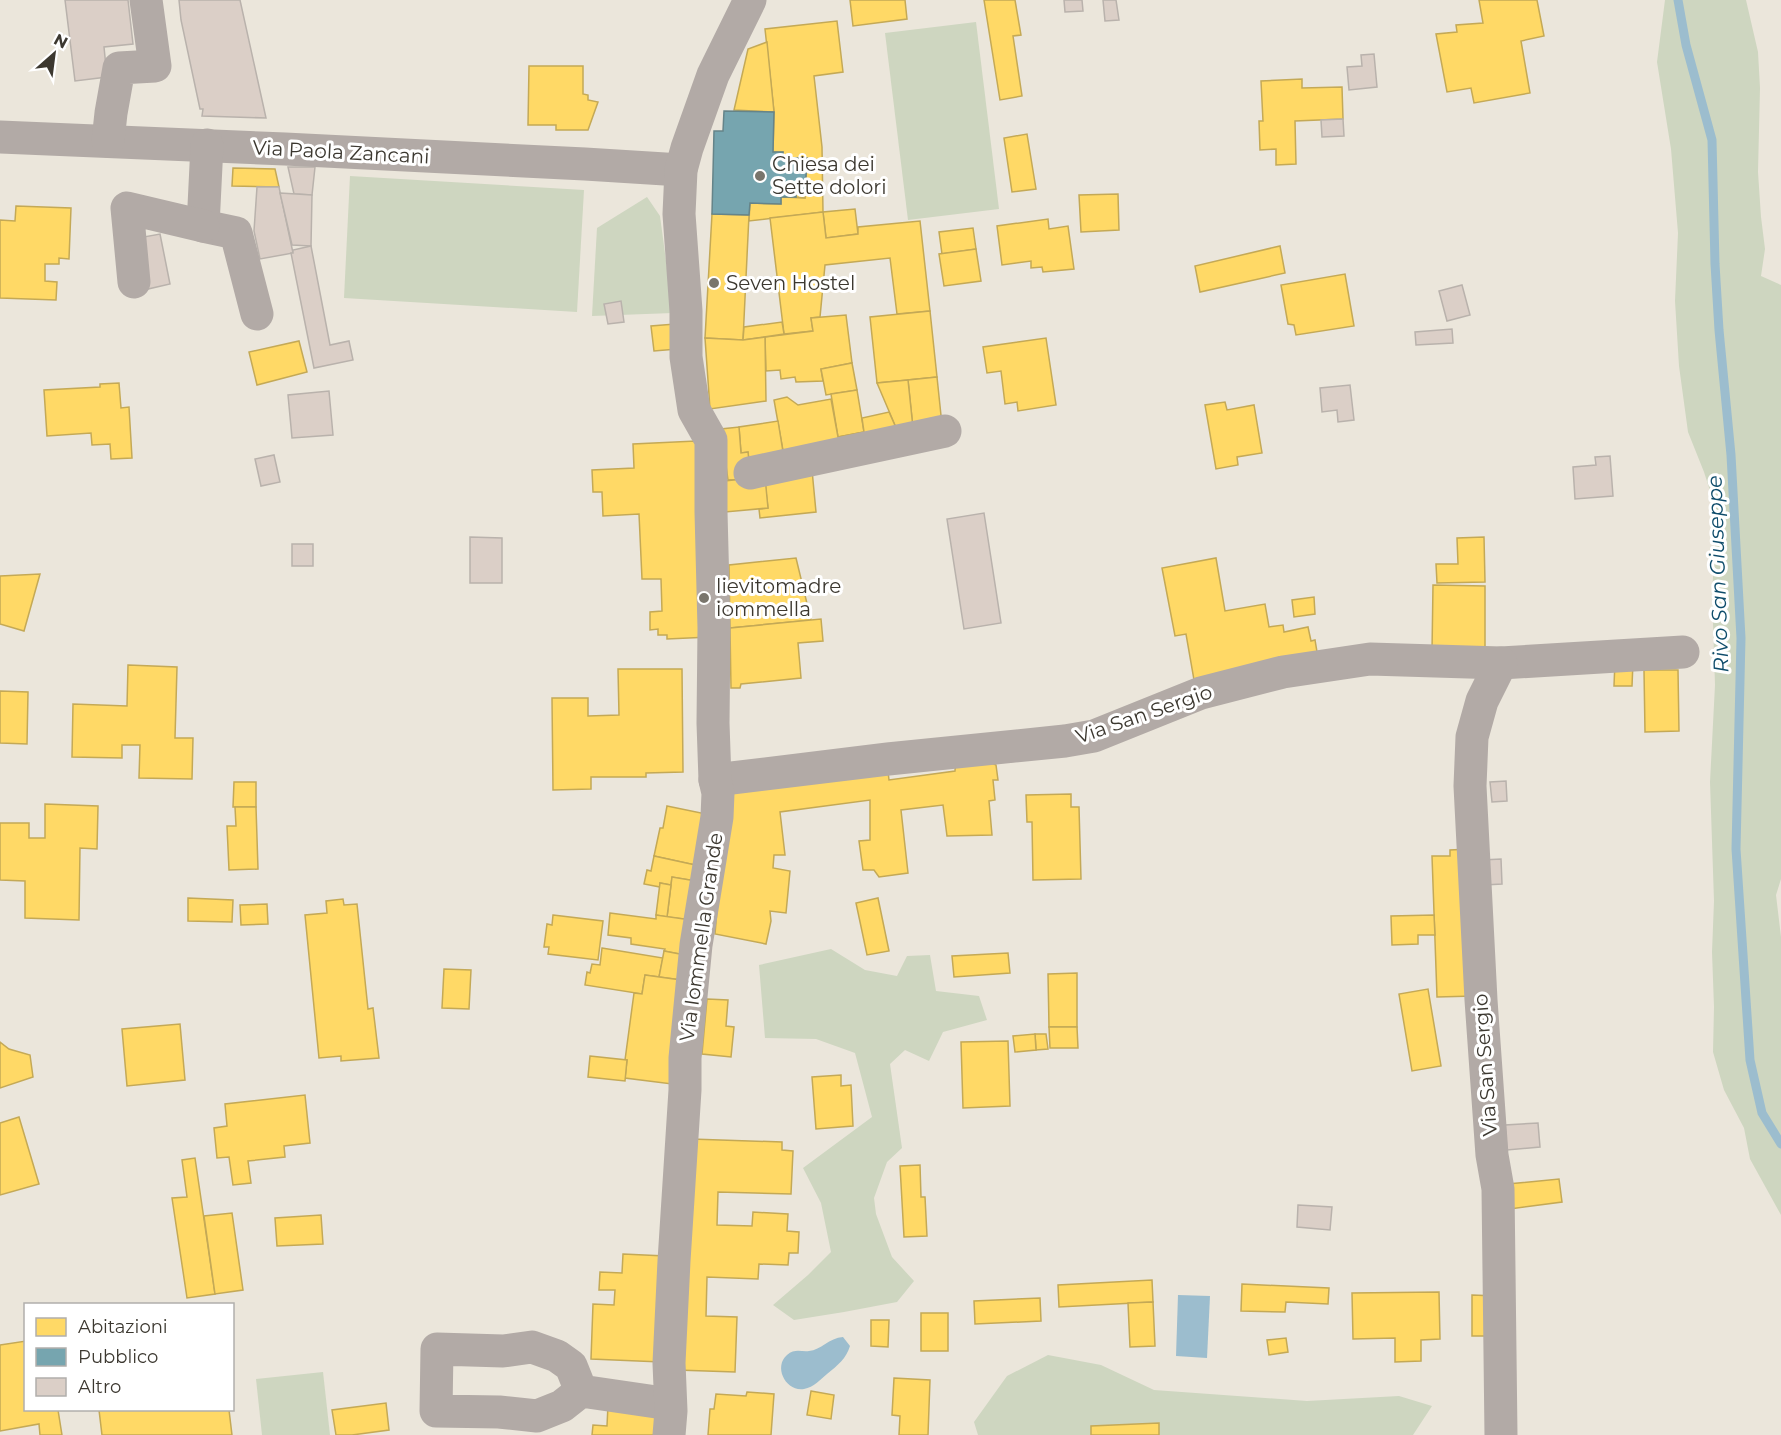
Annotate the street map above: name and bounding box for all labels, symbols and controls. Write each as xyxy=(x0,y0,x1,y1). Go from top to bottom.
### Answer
north arrow xyxy=(24,24,84,84)
text: N xyxy=(51,30,71,53)
street label: Via Paola Zancani xyxy=(252,135,430,169)
place label: Chiesa dei Sette dolori xyxy=(772,152,887,199)
marker: Chiesa dei Sette dolori xyxy=(753,169,767,183)
place label: Seven Hostel xyxy=(726,271,855,295)
marker: Seven Hostel xyxy=(707,276,721,290)
water label: Rivo San Giuseppe xyxy=(1702,475,1733,673)
place label: lievitomadre iommella xyxy=(716,574,841,621)
marker: lievitomadre iommella xyxy=(697,591,711,605)
street label: Via San Sergio xyxy=(1073,679,1215,749)
street label: Via Iommella Grande xyxy=(674,831,728,1043)
street label: Via San Sergio xyxy=(1468,993,1502,1137)
legend xyxy=(24,1303,234,1411)
text: Abitazioni xyxy=(78,1316,168,1338)
text: Pubblico xyxy=(78,1346,158,1368)
text: Altro xyxy=(78,1376,121,1398)

